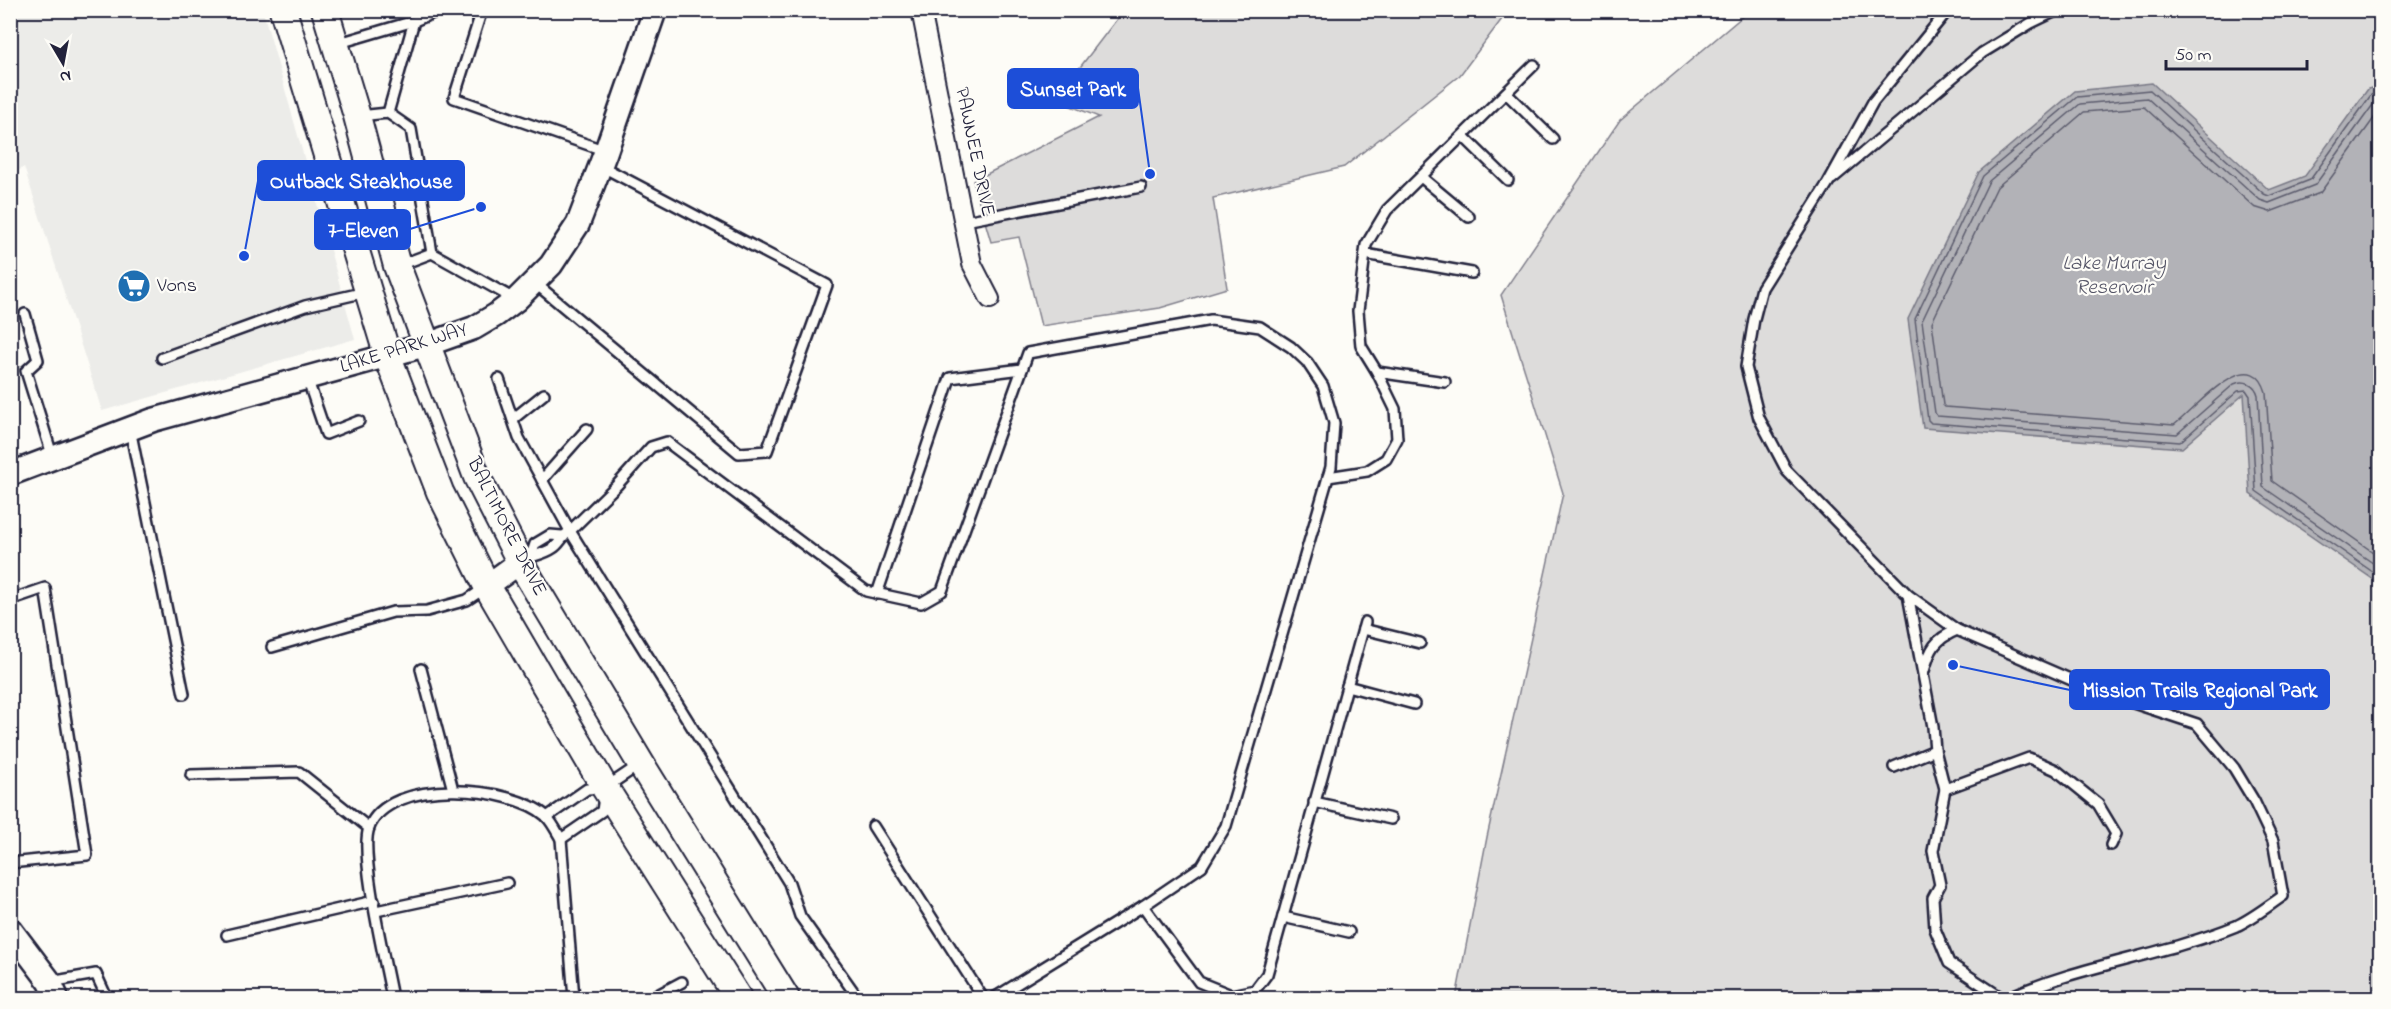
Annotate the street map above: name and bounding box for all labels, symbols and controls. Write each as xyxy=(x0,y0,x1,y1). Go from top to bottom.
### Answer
north arrow xyxy=(33,33,93,93)
scale bar xyxy=(2166,33,2307,71)
text: 50 m xyxy=(2175,43,2212,69)
text: N xyxy=(58,63,73,89)
callout: Sunset Park xyxy=(1008,69,1138,108)
text: Sunset Park xyxy=(1020,76,1127,106)
street label: PAWNEE DRIVE xyxy=(946,85,1002,219)
callout: Outback Steakhouse xyxy=(258,161,464,200)
text: Outback Steakhouse xyxy=(270,168,453,198)
callout: 7-Eleven xyxy=(315,210,410,249)
text: 7-Eleven xyxy=(328,217,398,247)
water label: Lake Murray Reservoir xyxy=(2062,249,2166,303)
supermarket icon: Vons xyxy=(116,268,152,304)
place label: Vons xyxy=(156,272,197,301)
street label: LAKE PARK WAY xyxy=(337,316,471,382)
street label: BALTIMORE DRIVE xyxy=(458,452,554,601)
callout: Mission Trails Regional Park xyxy=(2070,670,2329,709)
text: Mission Trails Regional Park xyxy=(2083,677,2318,709)

